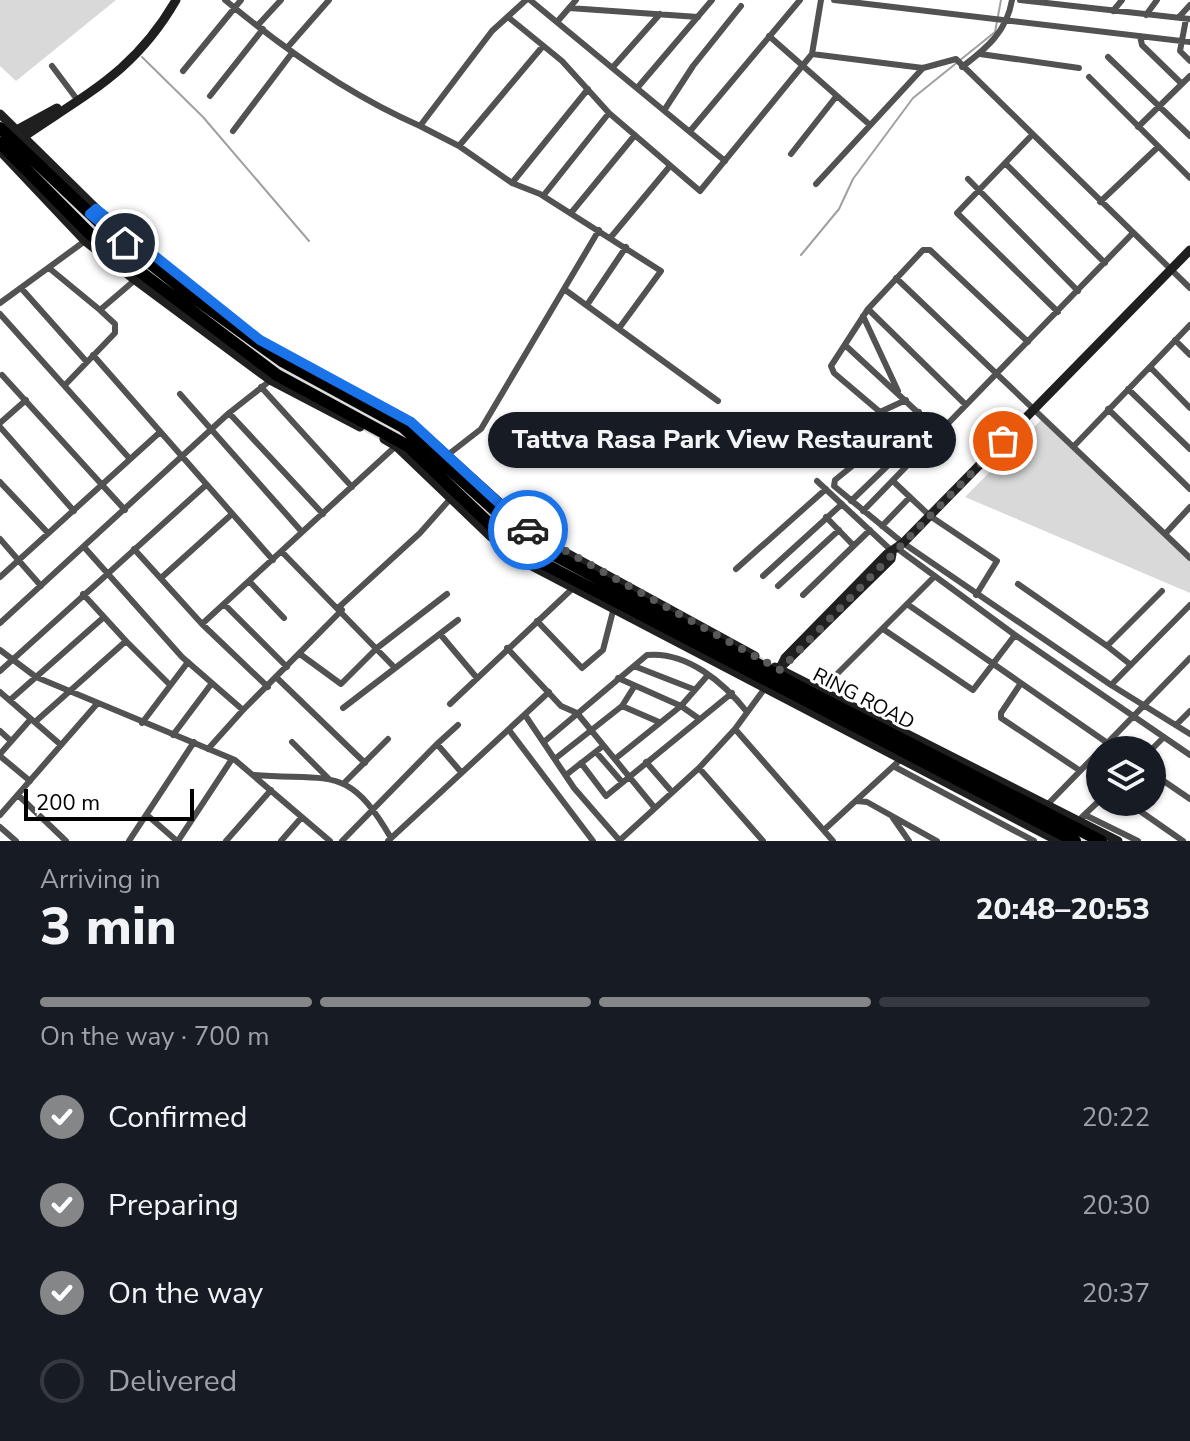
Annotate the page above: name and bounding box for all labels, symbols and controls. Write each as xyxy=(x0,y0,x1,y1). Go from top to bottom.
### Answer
pin xyxy=(91,209,159,277)
icon: home xyxy=(103,221,147,265)
pin xyxy=(969,407,1037,475)
callout: Tattva Rasa Park View Restaurant xyxy=(487,413,955,469)
icon: bag xyxy=(981,419,1025,463)
text: Tattva Rasa Park View Restaurant xyxy=(512,422,932,457)
courier xyxy=(488,490,568,570)
icon: car xyxy=(506,508,550,552)
street label: RING ROAD xyxy=(808,661,919,736)
map controls xyxy=(1086,736,1166,816)
button: layers xyxy=(1086,736,1166,816)
scale bar xyxy=(24,785,194,821)
text: 200 m xyxy=(36,788,100,818)
text: Arriving in xyxy=(40,862,161,897)
text: 20:48–20:53 xyxy=(975,889,1150,930)
text: 3 min xyxy=(40,891,177,962)
text: On the way · 700 m xyxy=(40,1019,269,1054)
icon: check xyxy=(40,1095,84,1139)
text: Confirmed xyxy=(108,1097,248,1138)
text: 20:22 xyxy=(1082,1100,1150,1135)
icon: check xyxy=(40,1183,84,1227)
text: Preparing xyxy=(108,1185,239,1226)
text: 20:30 xyxy=(1082,1188,1150,1223)
icon: check xyxy=(40,1271,84,1315)
text: On the way xyxy=(108,1273,263,1314)
text: 20:37 xyxy=(1082,1276,1150,1311)
text: Delivered xyxy=(108,1361,237,1402)

